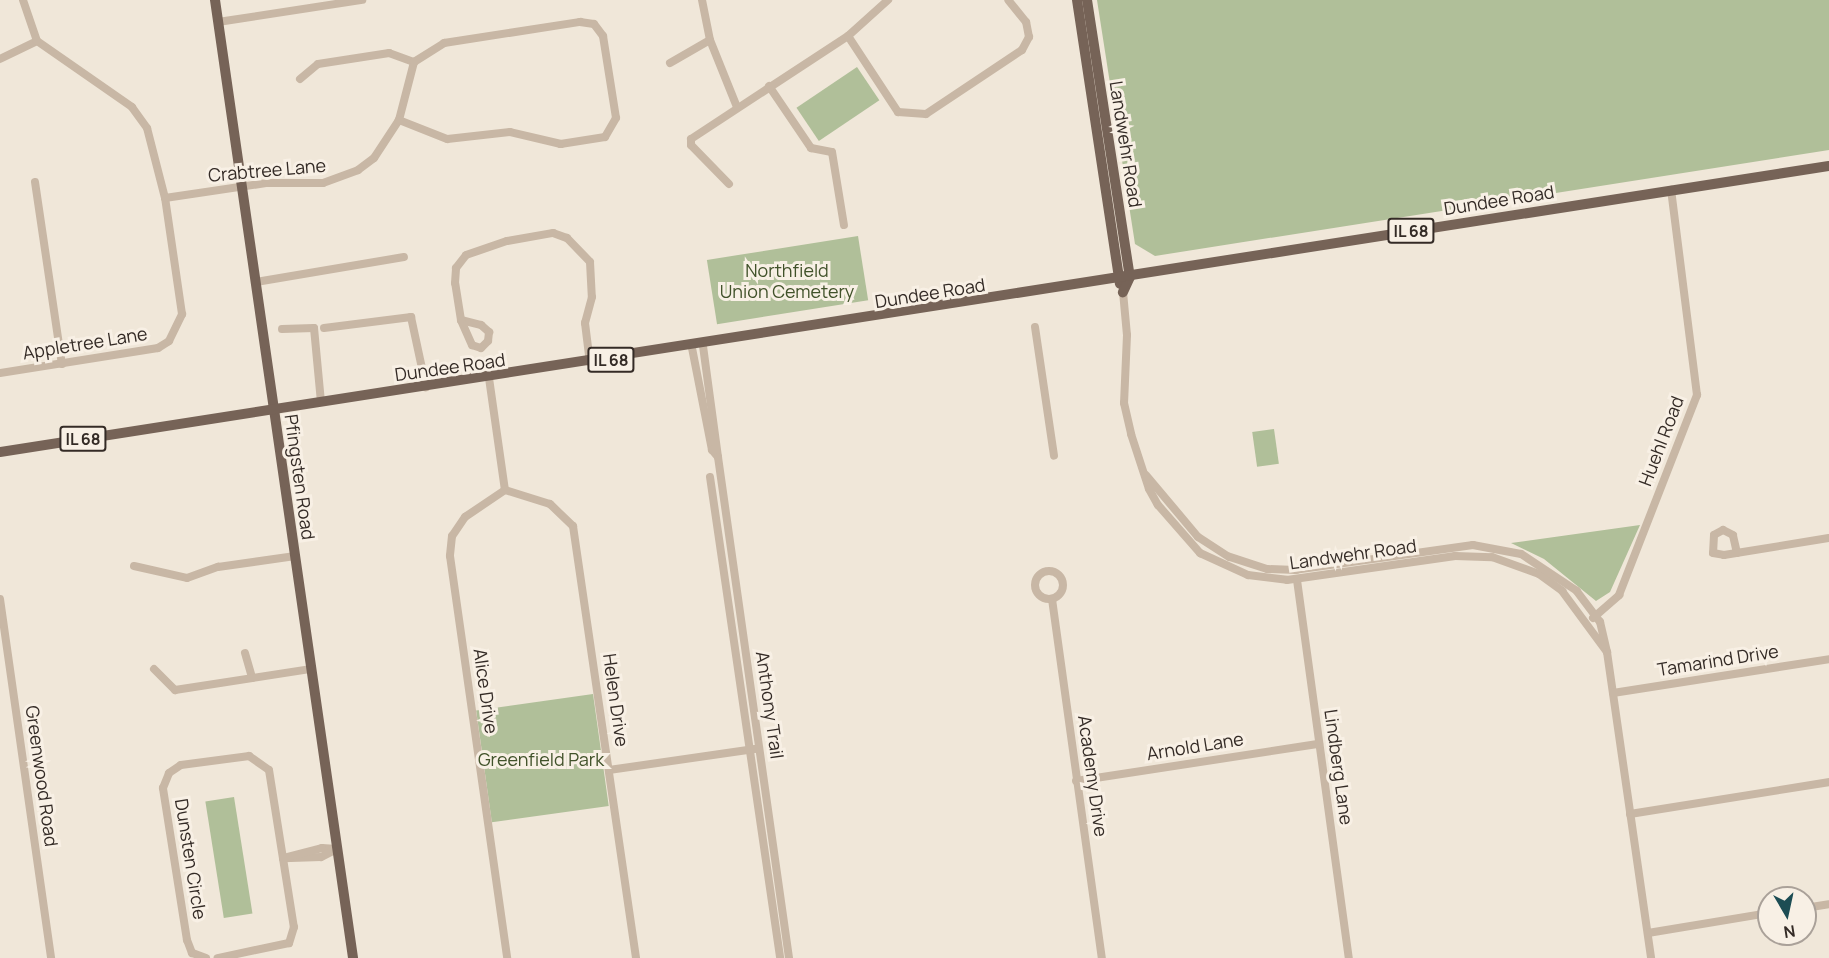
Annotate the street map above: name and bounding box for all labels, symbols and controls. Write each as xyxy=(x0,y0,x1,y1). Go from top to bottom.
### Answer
street label: Landwehr Road xyxy=(1105,79,1147,209)
street label: Crabtree Lane xyxy=(207,154,327,186)
street label: Dundee Road xyxy=(1442,181,1556,219)
road number: IL 68 xyxy=(1387,218,1435,244)
park label: Northfield Union Cemetery xyxy=(720,260,854,302)
street label: Dundee Road xyxy=(873,274,987,312)
street label: Appletree Lane xyxy=(21,322,149,364)
road number: IL 68 xyxy=(587,347,635,373)
street label: Dundee Road xyxy=(393,349,507,385)
street label: Huehl Road xyxy=(1634,393,1688,489)
street label: Pfingsten Road xyxy=(280,413,320,541)
road number: IL 68 xyxy=(59,426,107,452)
street label: Landwehr Road xyxy=(1288,534,1418,574)
street label: Tamarind Drive xyxy=(1656,640,1780,680)
street label: Alice Drive xyxy=(469,647,503,735)
street label: Anthony Trail xyxy=(752,650,788,760)
street label: Helen Drive xyxy=(599,652,633,748)
street label: Greenwood Road xyxy=(21,704,63,848)
street label: Lindberg Lane xyxy=(1320,708,1358,826)
street label: Academy Drive xyxy=(1074,714,1112,838)
street label: Arnold Lane xyxy=(1145,728,1245,764)
park label: Greenfield Park xyxy=(478,748,604,770)
street label: Dunsten Circle xyxy=(171,797,211,921)
north arrow xyxy=(1757,886,1817,946)
text: N xyxy=(1782,920,1797,944)

